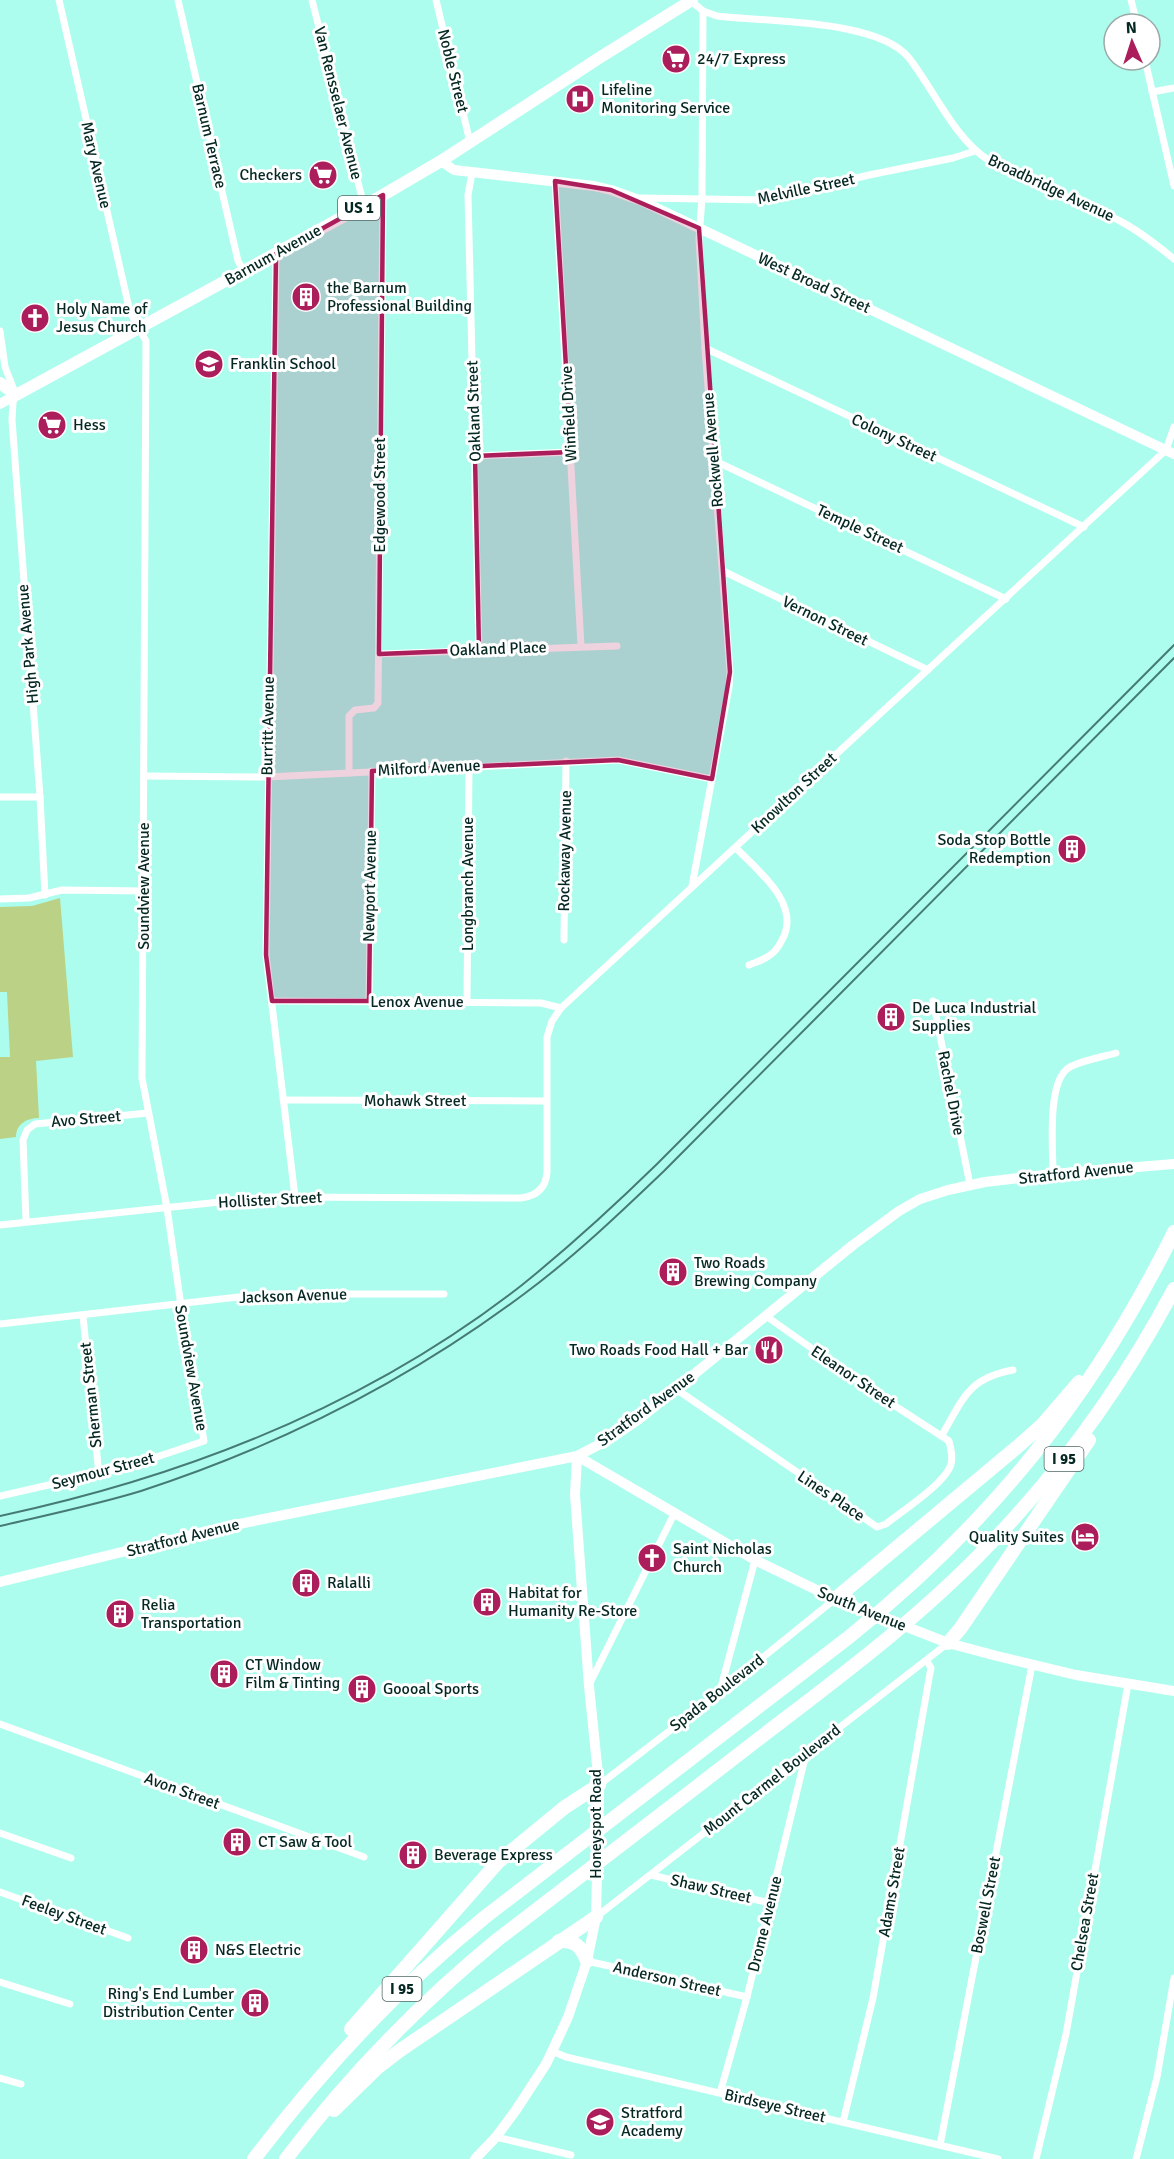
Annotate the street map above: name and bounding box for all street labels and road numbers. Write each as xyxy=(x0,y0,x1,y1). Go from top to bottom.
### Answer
street label: Van Rensselaer Avenue xyxy=(309,24,367,182)
street label: Noble Street xyxy=(433,27,473,115)
street label: Barnum Terrace xyxy=(187,82,231,190)
street label: Mary Avenue xyxy=(76,120,116,210)
street label: Broadbridge Avenue xyxy=(985,150,1117,226)
street label: Melville Street xyxy=(755,169,857,209)
road number: US 1 xyxy=(338,196,380,220)
street label: Barnum Avenue xyxy=(221,220,325,290)
street label: West Broad Street xyxy=(754,248,874,318)
street label: Oakland Street xyxy=(462,360,486,462)
street label: Winfield Drive xyxy=(556,365,582,463)
street label: Rockwell Avenue xyxy=(698,392,728,508)
street label: Colony Street xyxy=(848,410,940,467)
street label: Edgewood Street xyxy=(370,437,390,553)
street label: Temple Street xyxy=(813,500,907,558)
street label: High Park Avenue xyxy=(13,583,43,705)
street label: Vernon Street xyxy=(779,592,872,651)
street label: Oakland Place xyxy=(449,637,547,661)
street label: Burritt Avenue xyxy=(257,676,279,776)
street label: Knowlton Street xyxy=(747,748,841,838)
street label: Milford Avenue xyxy=(377,755,481,781)
street label: Rockaway Avenue xyxy=(554,790,576,912)
street label: Longbranch Avenue xyxy=(458,817,478,951)
street label: Soundview Avenue xyxy=(134,822,154,950)
street label: Newport Avenue xyxy=(359,830,381,942)
street label: Lenox Avenue xyxy=(370,992,464,1012)
street label: Rachel Drive xyxy=(933,1049,969,1137)
street label: Mohawk Street xyxy=(364,1091,467,1111)
street label: Avo Street xyxy=(50,1106,122,1132)
street label: Stratford Avenue xyxy=(1018,1157,1134,1189)
street label: Hollister Street xyxy=(217,1187,323,1213)
street label: Jackson Avenue xyxy=(239,1284,347,1308)
street label: Soundview Avenue xyxy=(170,1303,212,1433)
street label: Sherman Street xyxy=(75,1341,107,1449)
street label: Eleanor Street xyxy=(807,1341,899,1413)
street label: Stratford Avenue xyxy=(593,1367,699,1451)
road number: I 95 xyxy=(1044,1447,1084,1471)
street label: Seymour Street xyxy=(50,1448,157,1494)
street label: Lines Place xyxy=(794,1466,868,1526)
street label: Stratford Avenue xyxy=(125,1514,241,1562)
street label: South Avenue xyxy=(815,1582,909,1636)
street label: Spada Boulevard xyxy=(666,1650,768,1736)
street label: Mount Carmel Boulevard xyxy=(699,1720,845,1840)
street label: Avon Street xyxy=(142,1768,223,1814)
street label: Honeyspot Road xyxy=(586,1769,606,1879)
street label: Adams Street xyxy=(874,1845,910,1939)
street label: Boswell Street xyxy=(967,1854,1005,1955)
street label: Shaw Street xyxy=(669,1870,754,1908)
street label: Chelsea Street xyxy=(1067,1871,1104,1973)
street label: Drome Avenue xyxy=(743,1874,787,1974)
street label: Feeley Street xyxy=(19,1890,110,1940)
street label: Anderson Street xyxy=(611,1957,723,2001)
road number: I 95 xyxy=(382,1977,422,2001)
street label: Birdseye Street xyxy=(722,2085,828,2127)

